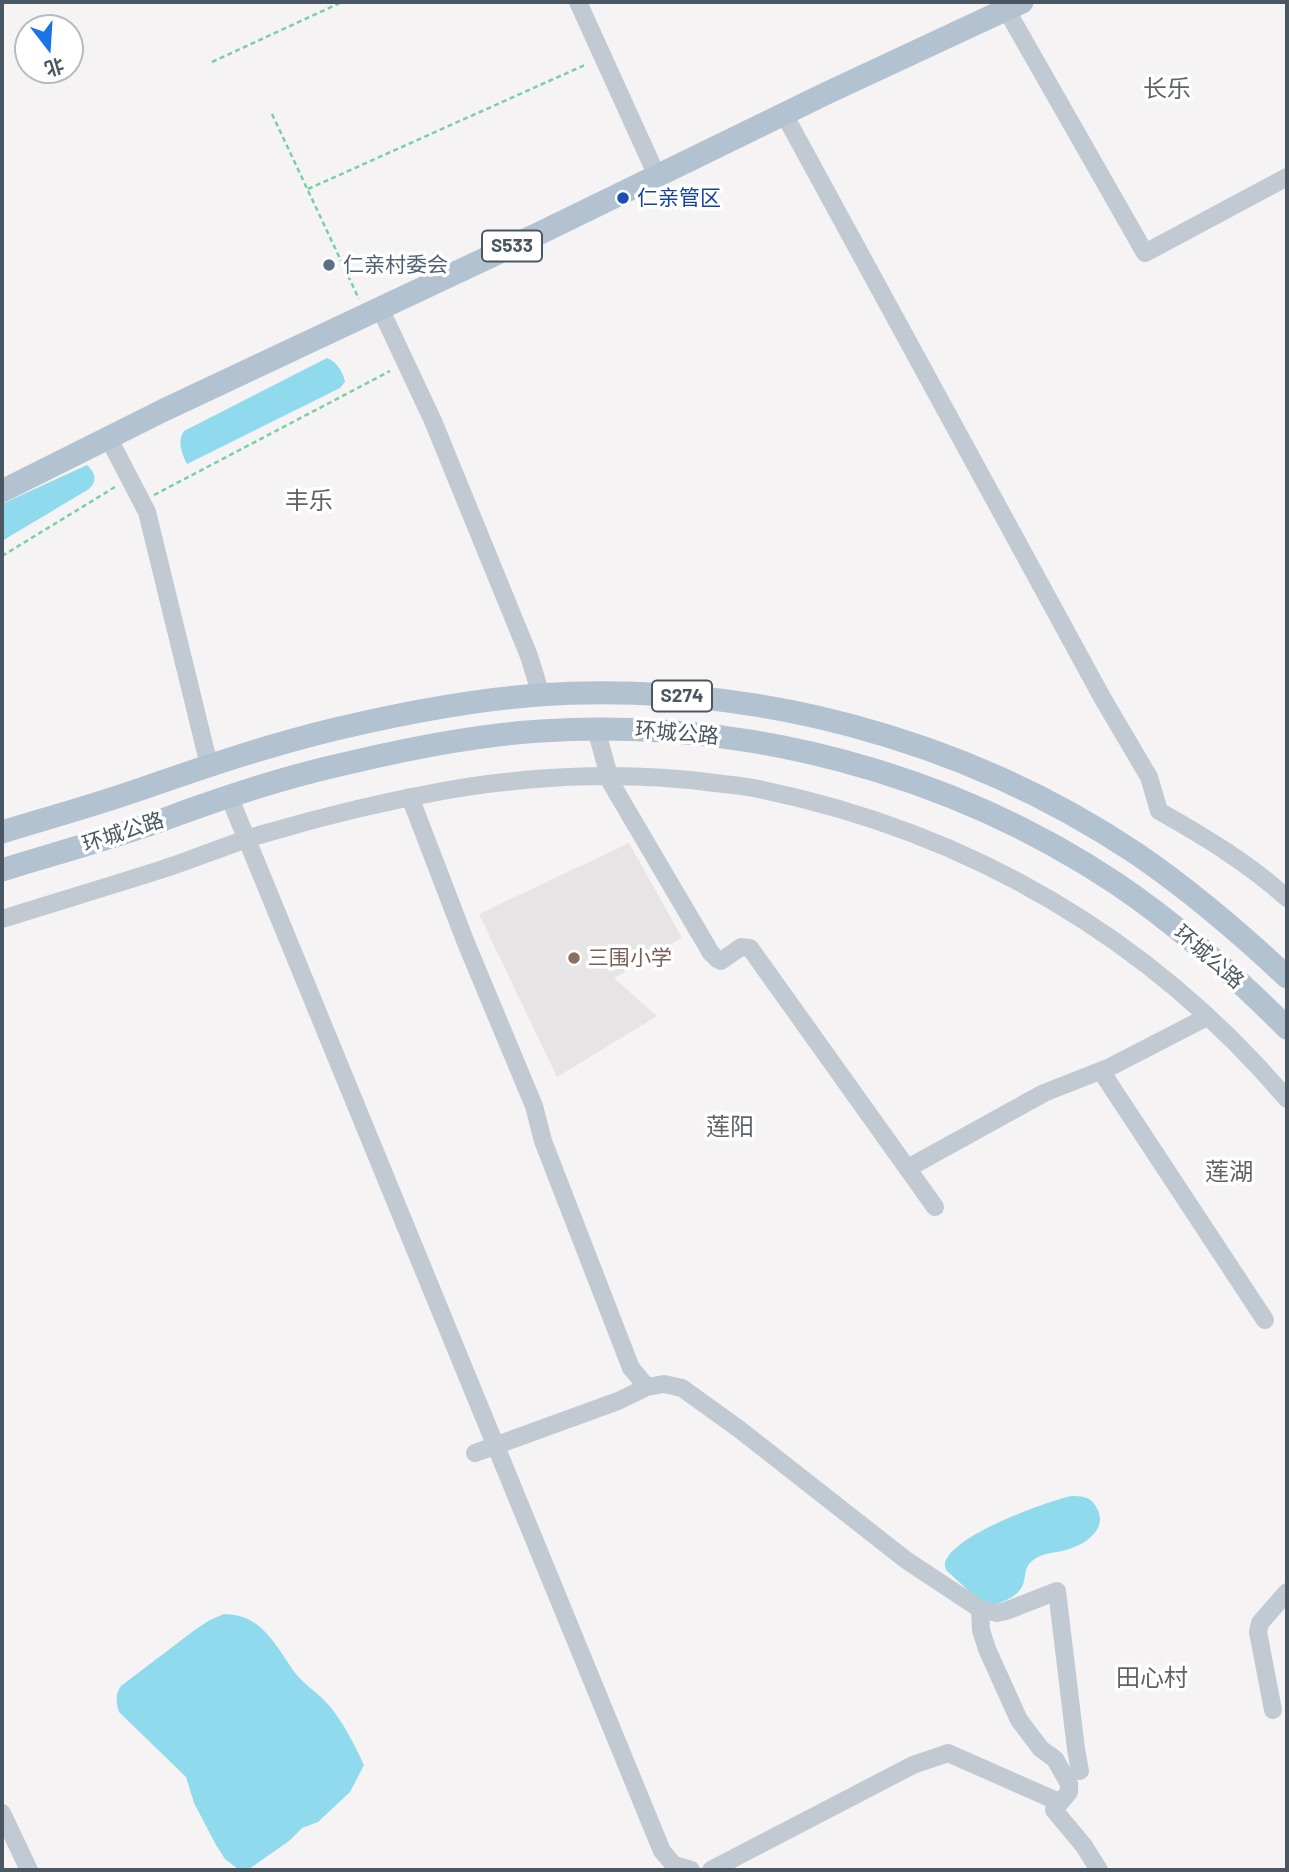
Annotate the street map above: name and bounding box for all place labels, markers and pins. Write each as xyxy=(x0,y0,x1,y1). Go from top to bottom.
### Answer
place label: 仁亲管区 xyxy=(637,185,721,211)
marker: 仁亲管区 xyxy=(615,190,631,206)
place label: 仁亲村委会 xyxy=(343,252,448,278)
marker: 仁亲村委会 xyxy=(321,257,337,273)
place label: 三围小学 xyxy=(588,945,672,971)
marker: 三围小学 xyxy=(566,950,582,966)

